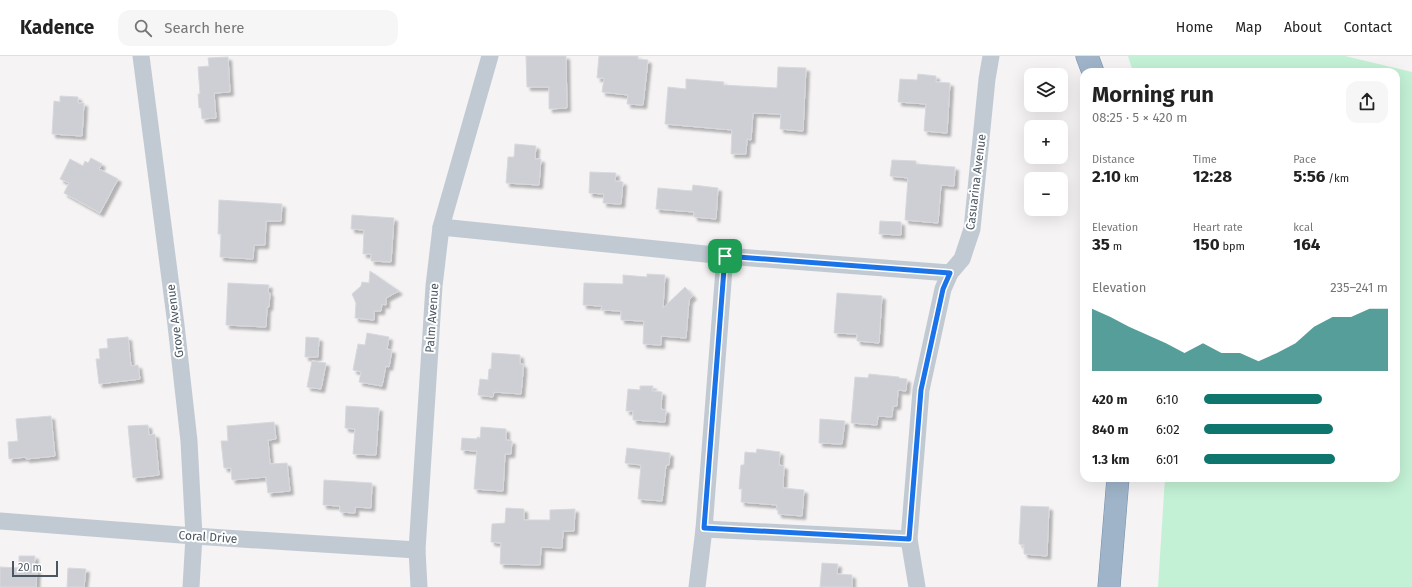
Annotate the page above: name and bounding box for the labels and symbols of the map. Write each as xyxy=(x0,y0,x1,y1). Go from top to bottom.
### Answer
street label: Casuarina Avenue xyxy=(963,133,989,231)
pin xyxy=(708,239,742,273)
street label: Grove Avenue xyxy=(164,283,186,359)
street label: Palm Avenue xyxy=(423,283,441,353)
street label: Coral Drive xyxy=(178,528,238,546)
scale bar xyxy=(12,559,58,578)

